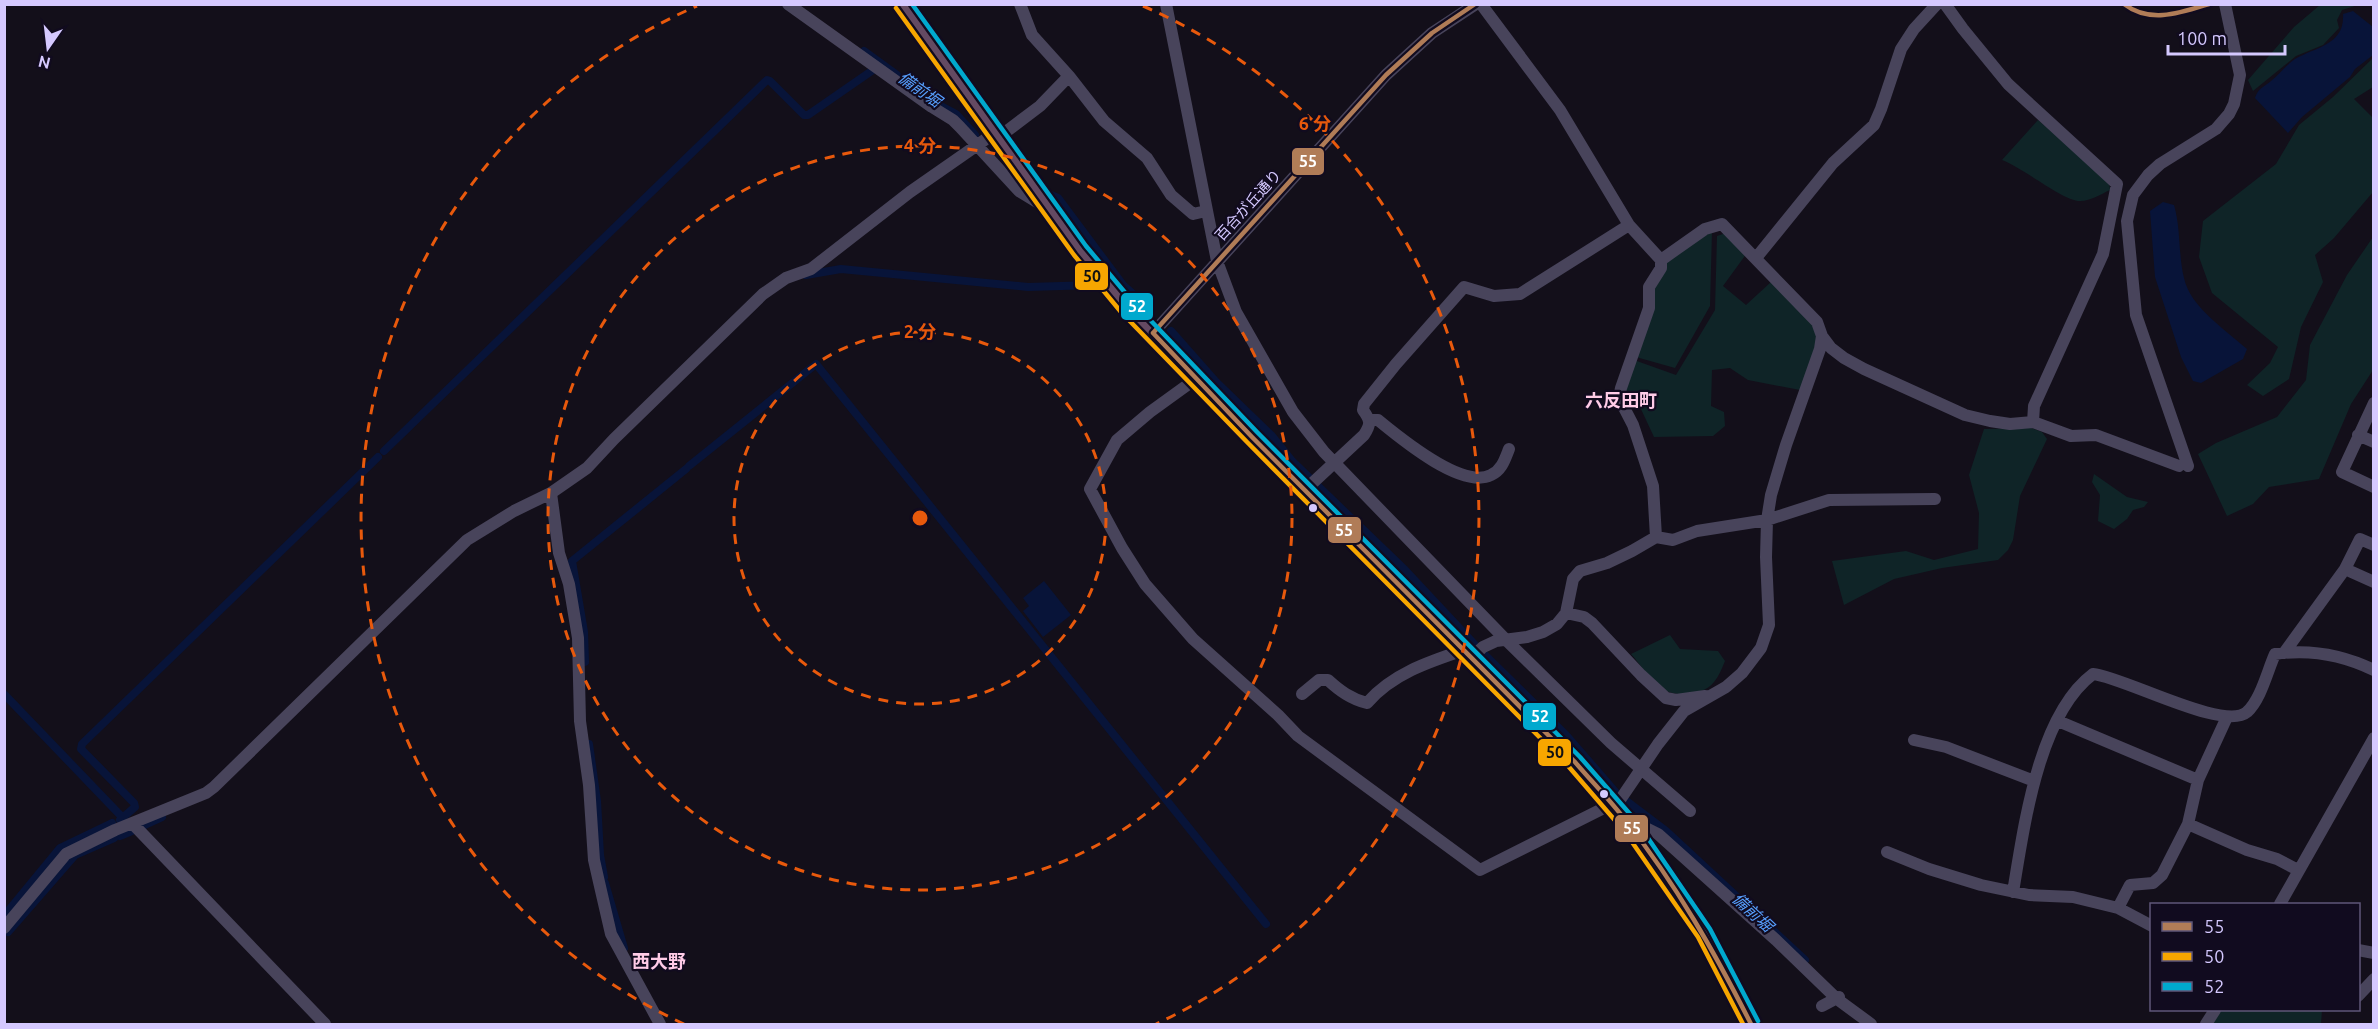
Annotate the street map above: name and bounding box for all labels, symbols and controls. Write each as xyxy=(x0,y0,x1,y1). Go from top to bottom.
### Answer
north arrow xyxy=(18,18,78,78)
scale bar xyxy=(2168,18,2285,56)
text: 100 m xyxy=(2177,28,2227,48)
text: N xyxy=(36,52,52,73)
water label: 備前堀 xyxy=(895,68,947,112)
text: 6 分 xyxy=(1299,113,1331,133)
text: 4 分 xyxy=(904,135,936,155)
line badge: 55 xyxy=(1291,147,1325,176)
text: 55 xyxy=(1299,152,1317,170)
street label: 百合が丘通り xyxy=(1212,166,1284,244)
line badge: 50 xyxy=(1074,262,1109,291)
text: 50 xyxy=(1083,267,1101,285)
line badge: 52 xyxy=(1120,292,1154,321)
text: 52 xyxy=(1128,297,1146,315)
text: 2 分 xyxy=(904,321,936,341)
district label: 六反田町 xyxy=(1585,390,1657,410)
unlabelled marker xyxy=(1307,502,1319,514)
centre of rings xyxy=(910,508,930,528)
line badge: 55 xyxy=(1327,516,1362,544)
text: 55 xyxy=(1335,521,1353,539)
line badge: 52 xyxy=(1522,702,1557,731)
text: 52 xyxy=(1531,707,1549,725)
line badge: 50 xyxy=(1537,738,1572,767)
text: 50 xyxy=(1546,743,1564,761)
unlabelled marker xyxy=(1598,788,1610,800)
line badge: 55 xyxy=(1614,814,1649,843)
text: 55 xyxy=(1623,819,1641,837)
water label: 備前堀 xyxy=(1729,889,1779,937)
legend xyxy=(2150,903,2360,1011)
text: 55 xyxy=(2204,916,2224,936)
text: 50 xyxy=(2204,946,2224,966)
district label: 西大野 xyxy=(632,951,686,971)
text: 52 xyxy=(2204,976,2224,996)

